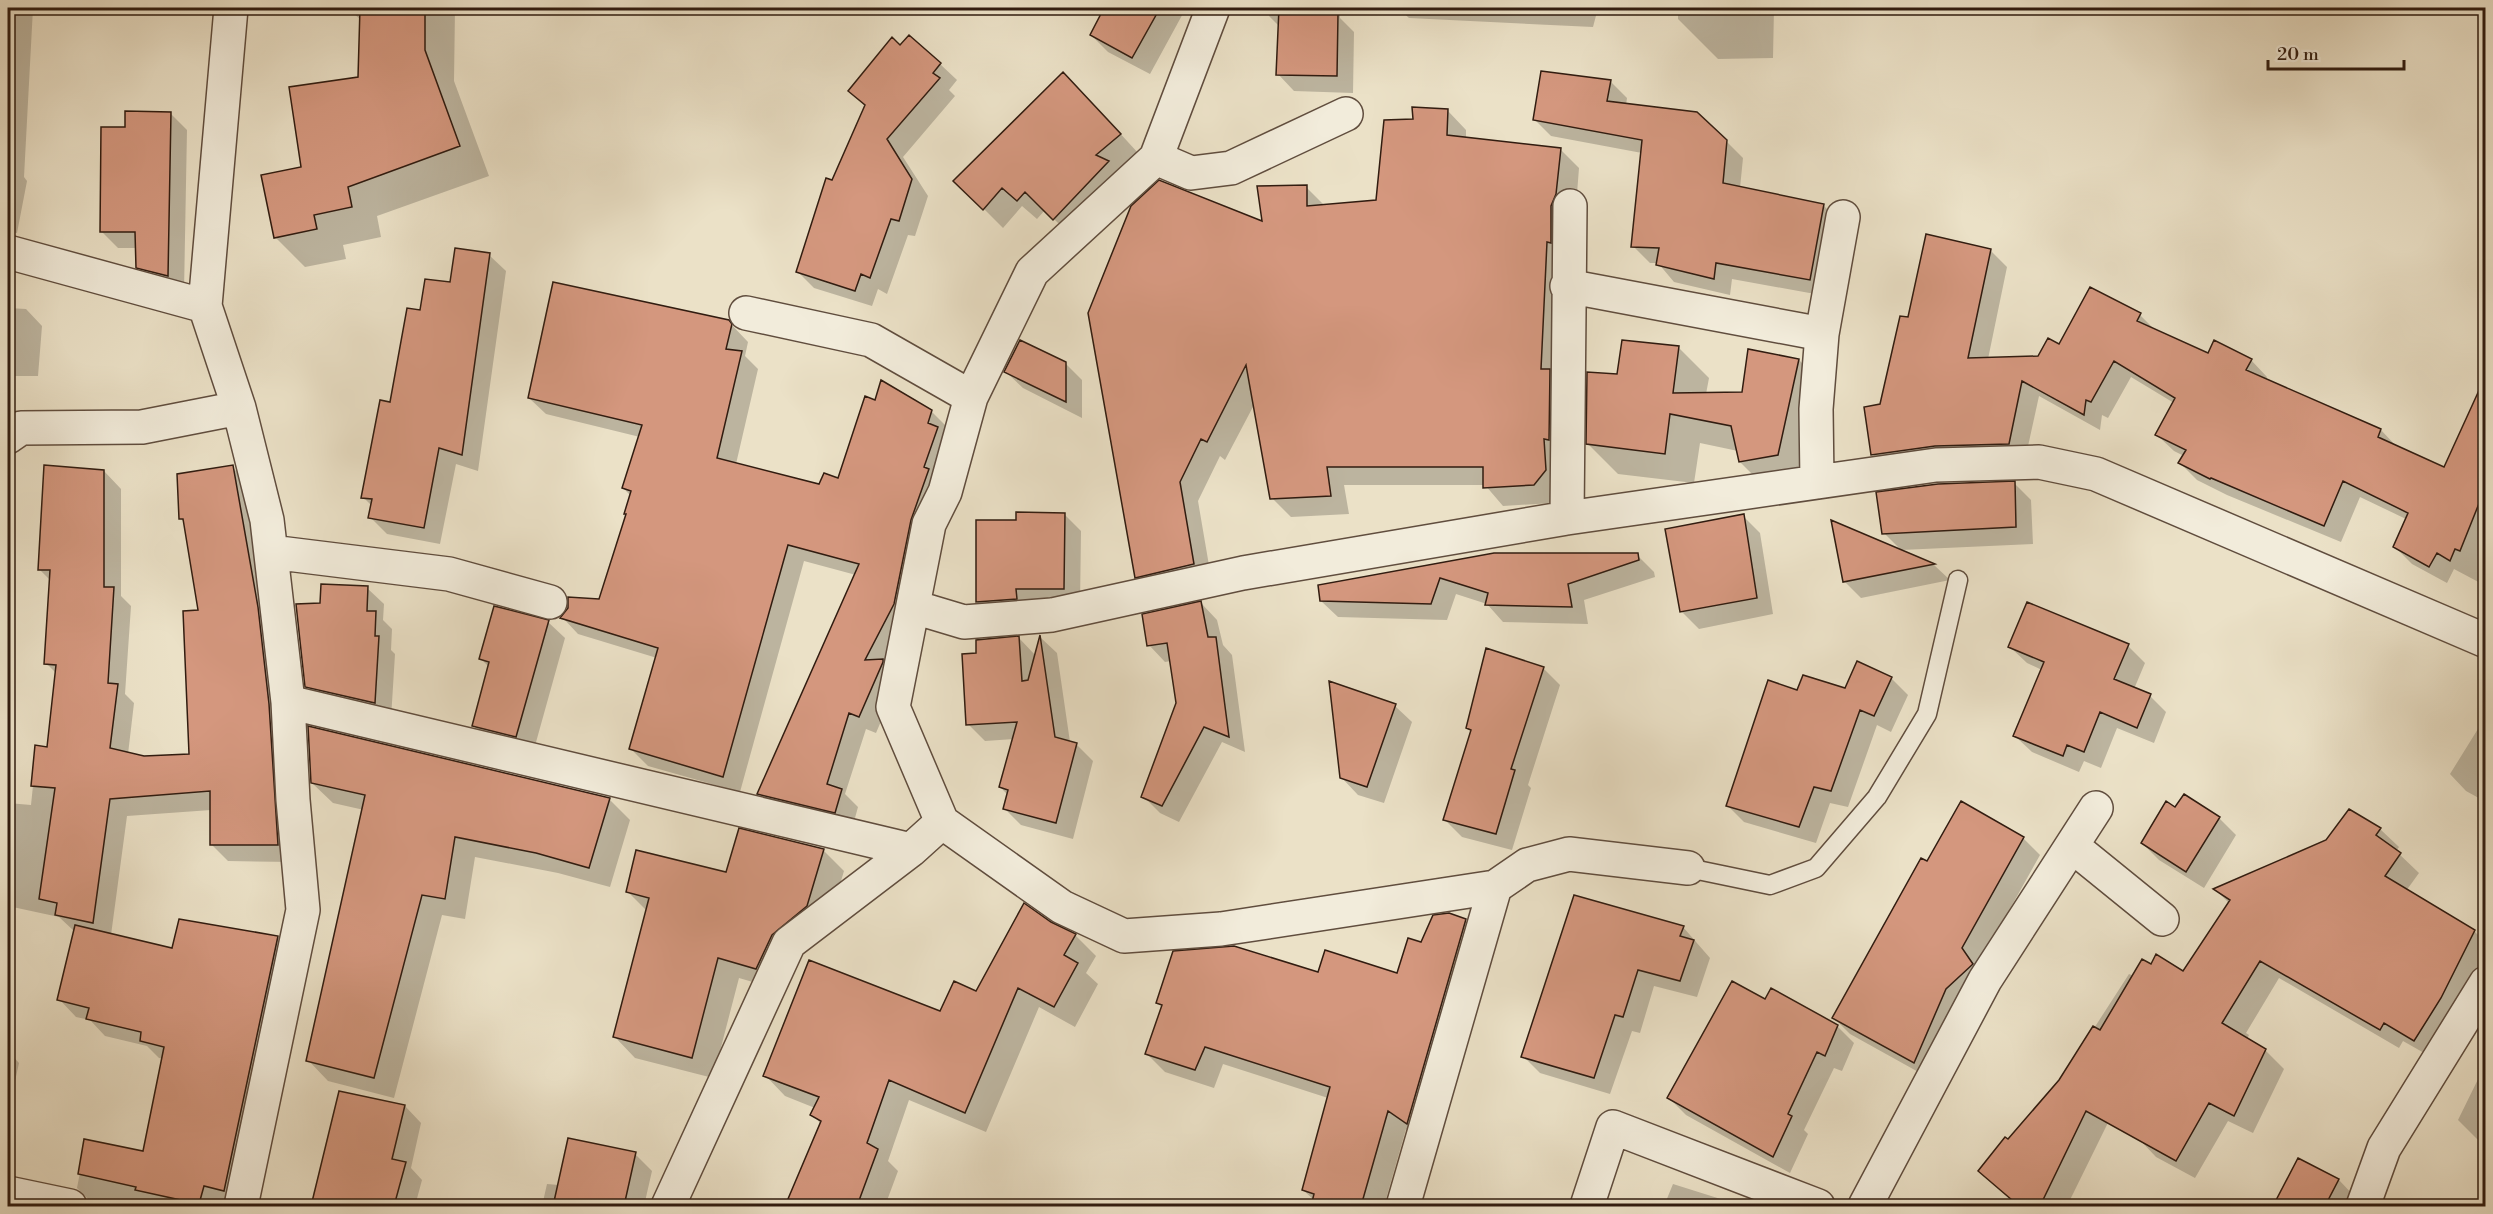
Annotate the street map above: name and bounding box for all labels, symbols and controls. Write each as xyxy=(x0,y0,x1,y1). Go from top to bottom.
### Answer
scale bar xyxy=(2268,33,2404,71)
text: 20 m xyxy=(2277,43,2319,66)

